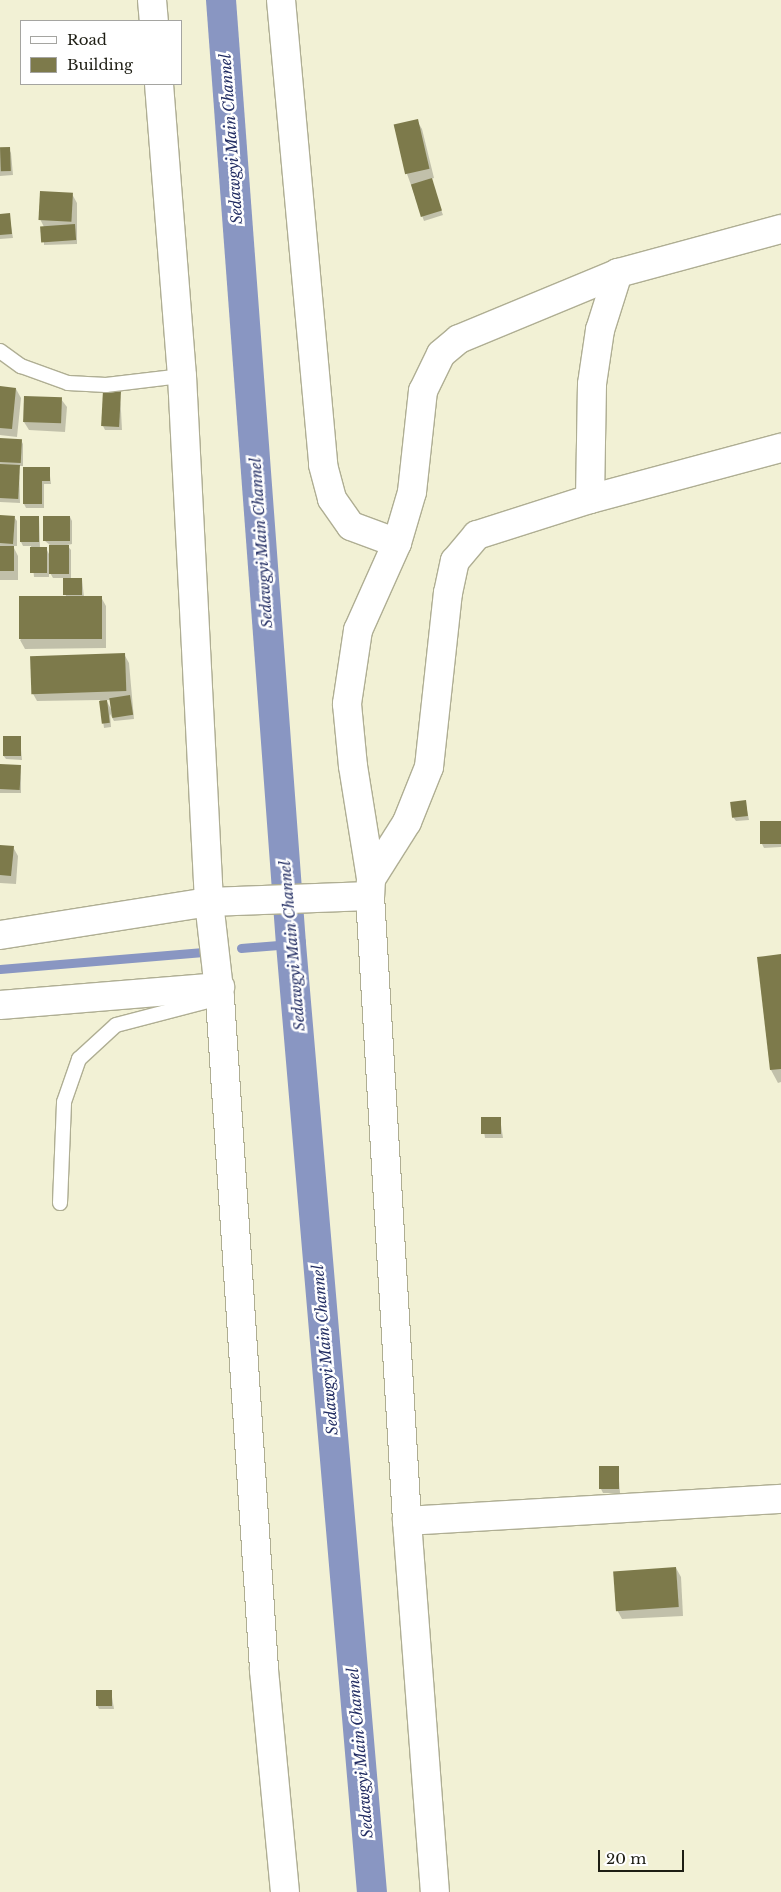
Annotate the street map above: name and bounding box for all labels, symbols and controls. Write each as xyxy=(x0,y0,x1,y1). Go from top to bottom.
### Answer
legend xyxy=(20,20,182,85)
text: Road xyxy=(67,30,107,49)
water label: Sedawgyi Main Channel xyxy=(216,53,246,225)
text: Building xyxy=(67,55,133,74)
water label: Sedawgyi Main Channel xyxy=(246,457,276,629)
water label: Sedawgyi Main Channel xyxy=(276,860,308,1032)
water label: Sedawgyi Main Channel xyxy=(309,1264,341,1436)
water label: Sedawgyi Main Channel xyxy=(344,1667,376,1839)
scale bar xyxy=(601,1840,687,1872)
text: 20 m xyxy=(606,1849,646,1868)

